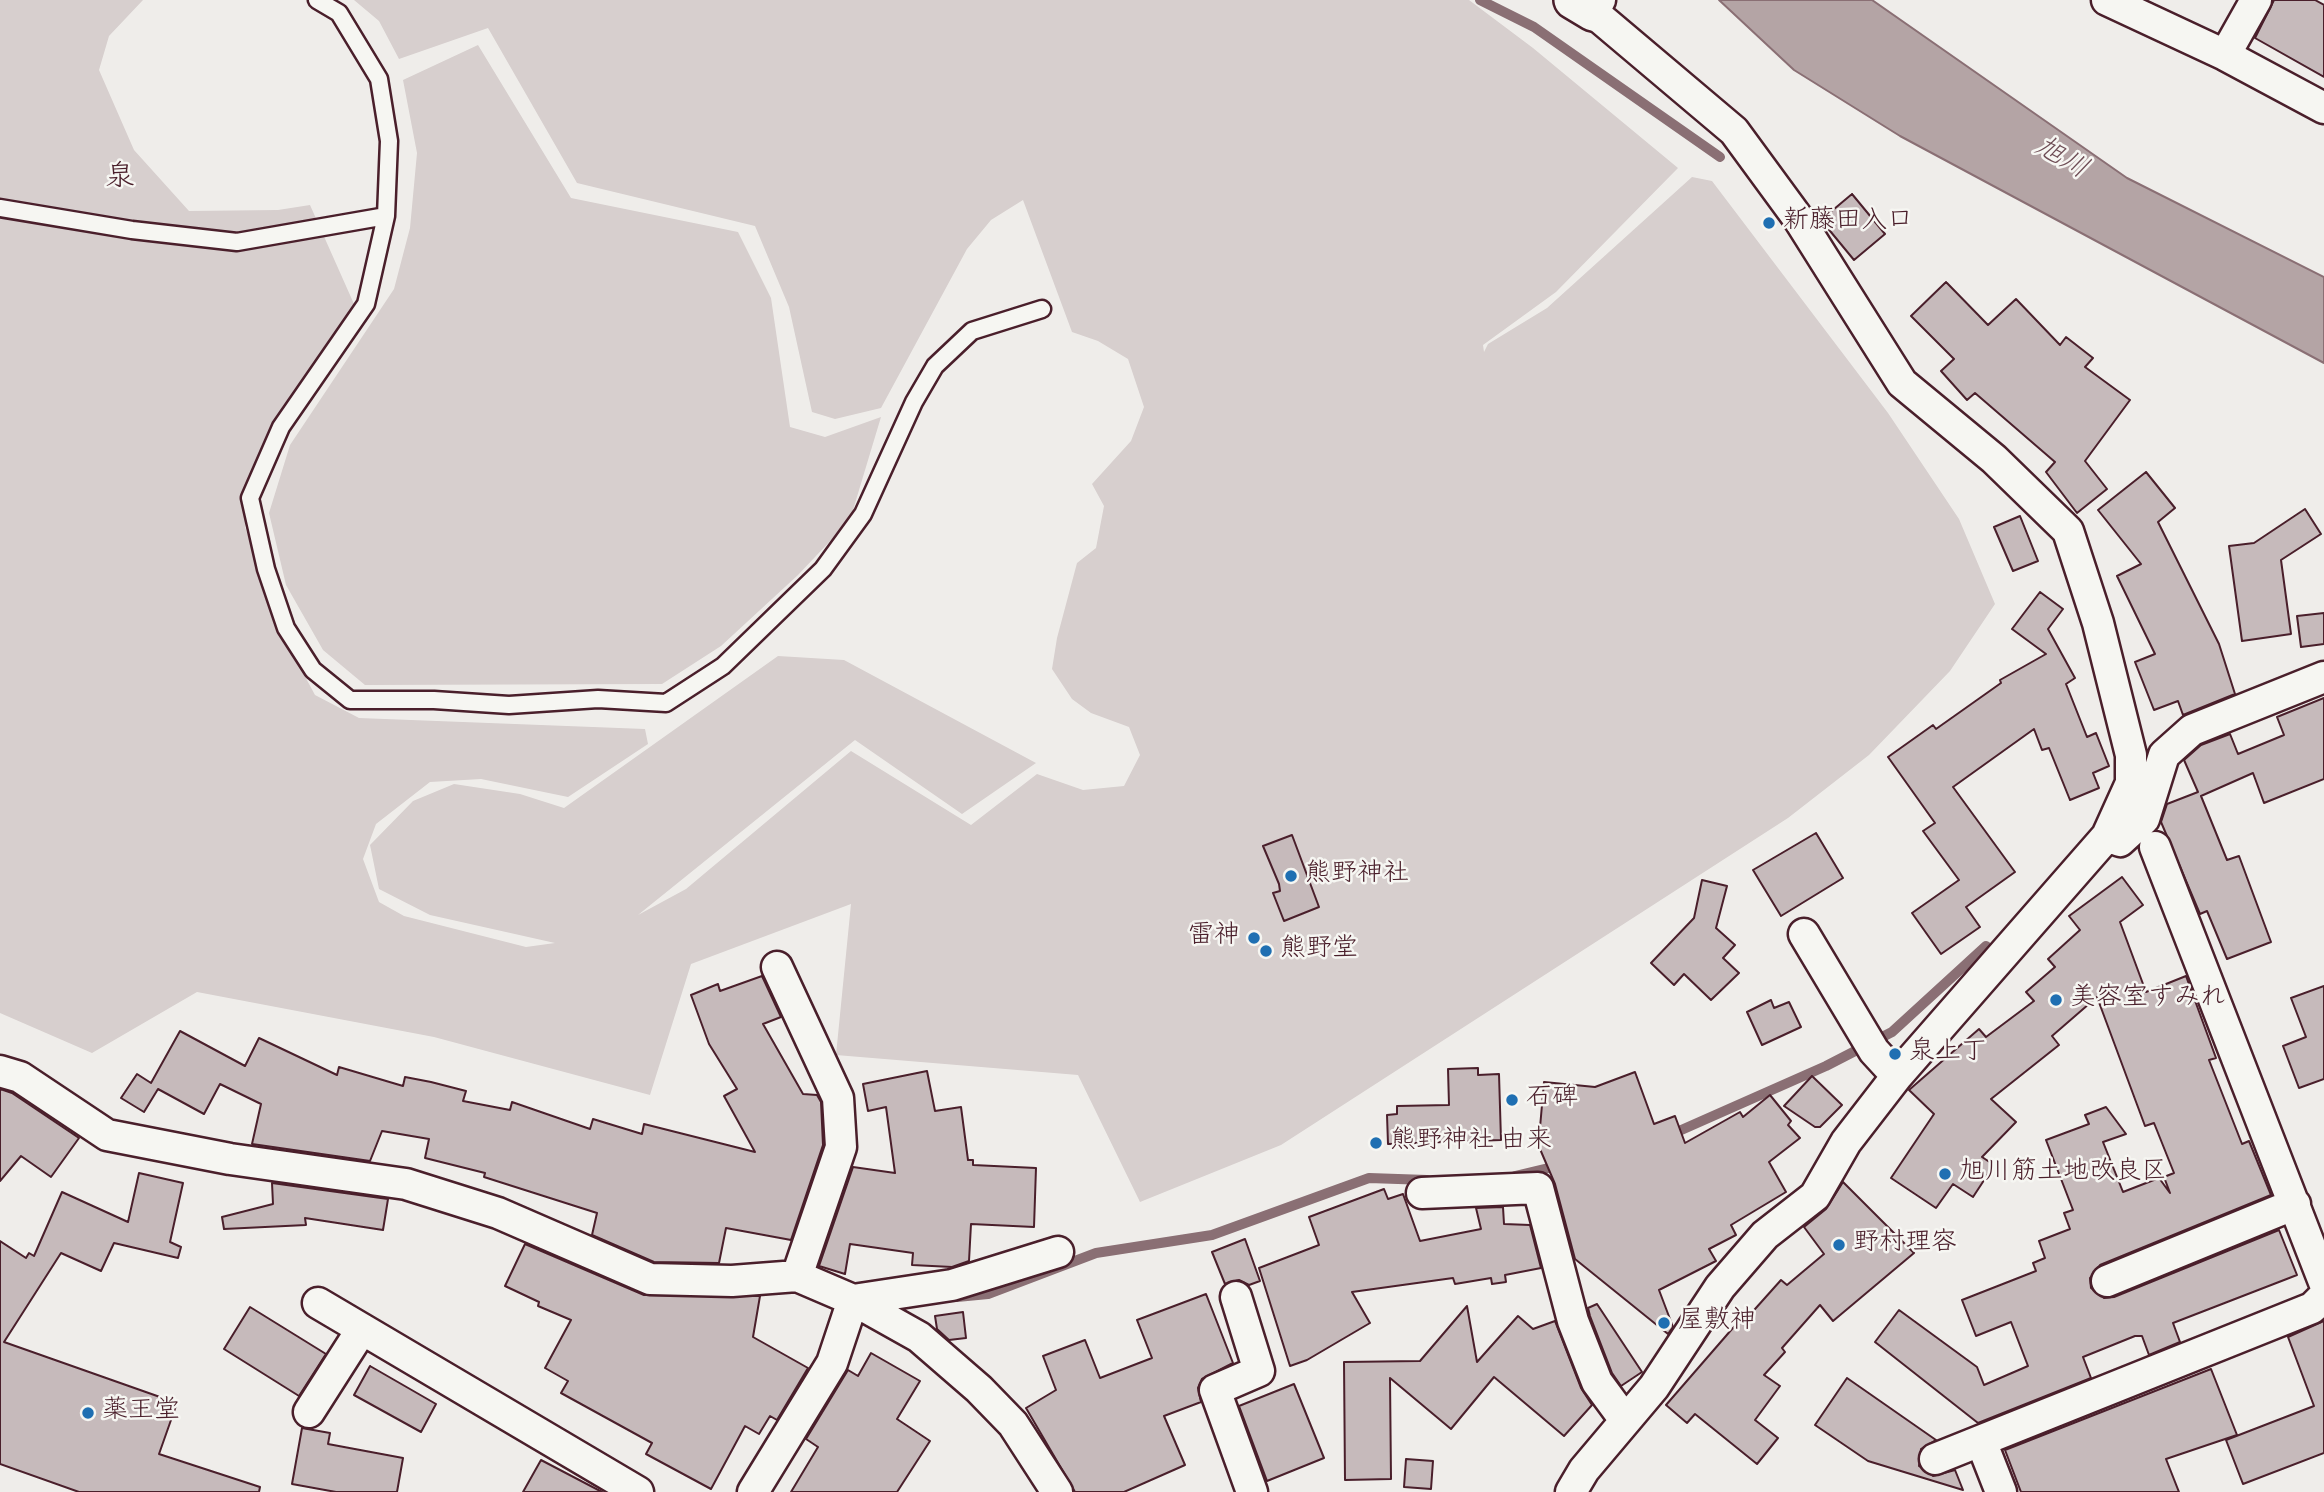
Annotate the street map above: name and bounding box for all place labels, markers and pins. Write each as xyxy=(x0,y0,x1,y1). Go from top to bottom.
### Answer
place label: 新藤田入口 xyxy=(1783,207,1913,239)
marker: 新藤田入口 xyxy=(1761,215,1777,231)
place label: 熊野神社 xyxy=(1305,860,1409,892)
marker: 熊野神社 xyxy=(1283,868,1299,884)
place label: 雷神 xyxy=(1188,922,1240,954)
marker: 雷神 xyxy=(1246,930,1262,946)
place label: 熊野堂 xyxy=(1280,935,1358,967)
marker: 熊野堂 xyxy=(1258,943,1274,959)
place label: 美容室すみれ xyxy=(2070,984,2226,1016)
marker: 美容室すみれ xyxy=(2048,992,2064,1008)
place label: 泉上丁 xyxy=(1909,1038,1987,1070)
marker: 泉上丁 xyxy=(1887,1046,1903,1062)
place label: 石碑 xyxy=(1526,1084,1578,1116)
marker: 石碑 xyxy=(1504,1092,1520,1108)
place label: 熊野神社 由来 xyxy=(1390,1127,1552,1159)
marker: 熊野神社 由来 xyxy=(1368,1135,1384,1151)
place label: 旭川筋土地改良区 xyxy=(1959,1158,2167,1190)
marker: 旭川筋土地改良区 xyxy=(1937,1166,1953,1182)
place label: 野村理容 xyxy=(1853,1229,1957,1261)
marker: 野村理容 xyxy=(1831,1237,1847,1253)
place label: 屋敷神 xyxy=(1678,1307,1756,1339)
marker: 屋敷神 xyxy=(1656,1315,1672,1331)
place label: 薬王堂 xyxy=(102,1397,180,1429)
marker: 薬王堂 xyxy=(80,1405,96,1421)

